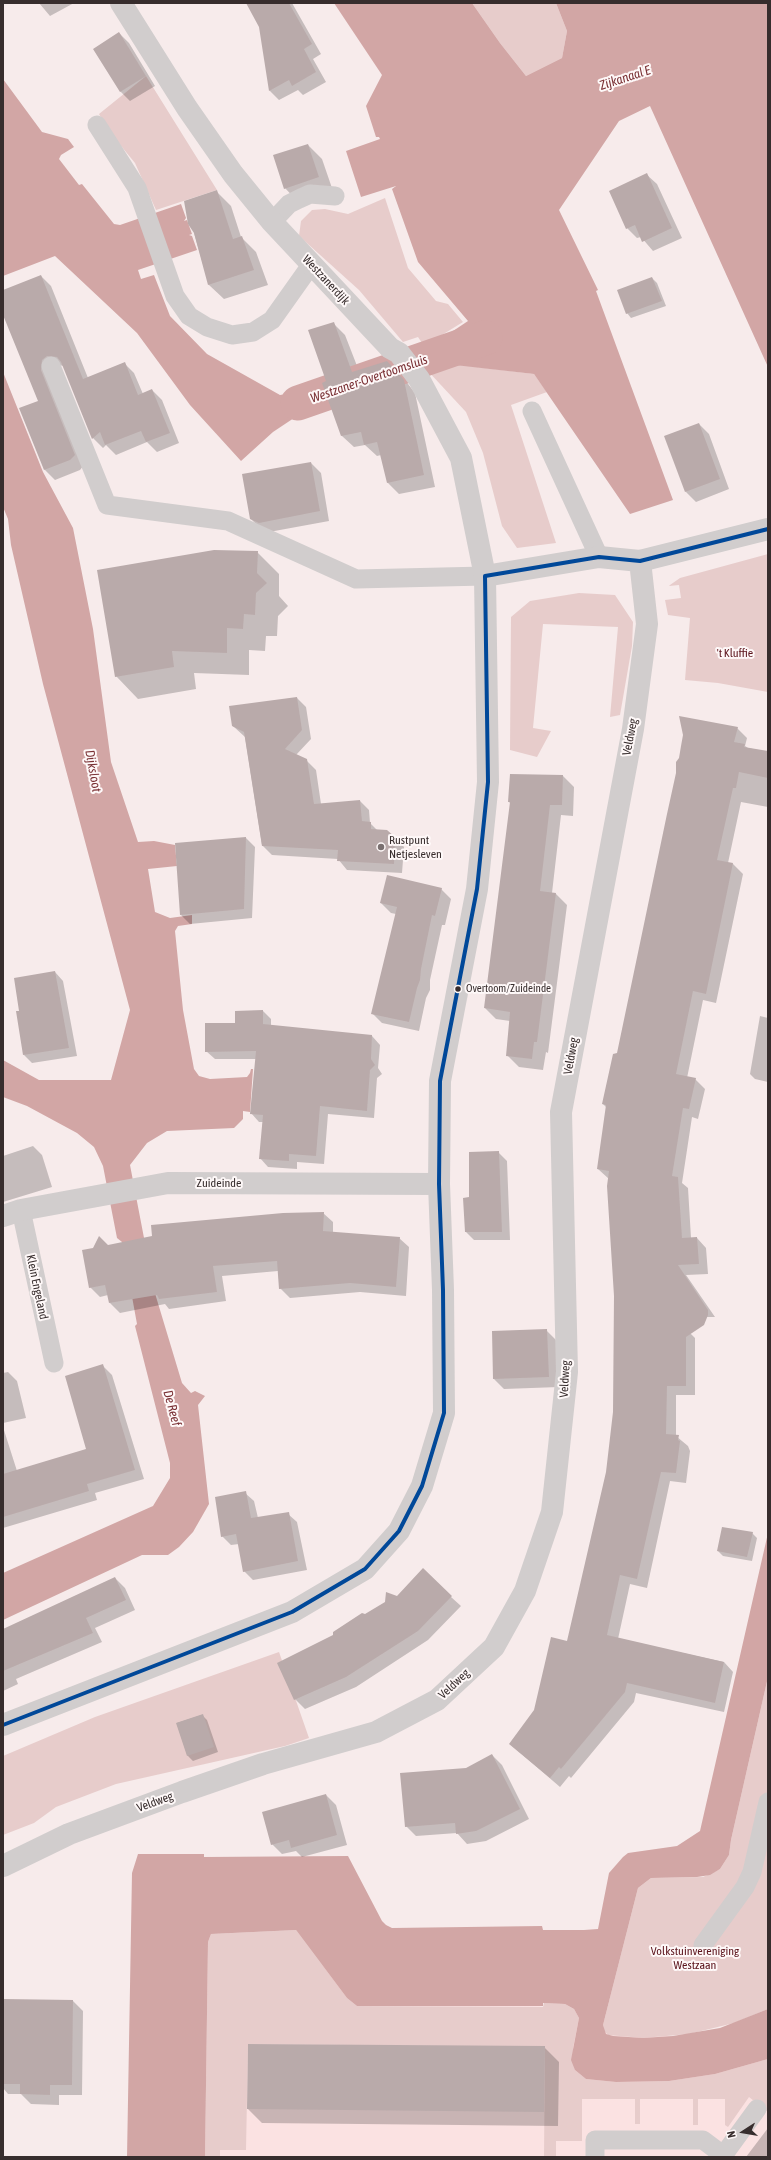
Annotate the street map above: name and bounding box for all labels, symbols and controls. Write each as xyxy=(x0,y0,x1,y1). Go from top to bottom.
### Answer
water label: Zijkanaal E xyxy=(598,62,652,94)
street label: Westzanerdijk xyxy=(299,252,353,308)
water label: Westzaner-Overtoomsluis xyxy=(308,352,430,406)
park label: 't Kluffie xyxy=(717,646,753,660)
street label: Veldweg xyxy=(619,717,641,757)
water label: Dijksloot xyxy=(82,749,104,793)
place label: Rustpunt Netjesleven xyxy=(389,833,442,861)
marker: Rustpunt Netjesleven xyxy=(376,842,386,852)
place label: Overtoom/Zuideinde xyxy=(466,982,551,996)
marker: Overtoom/Zuideinde xyxy=(453,984,463,994)
street label: Veldweg xyxy=(561,1036,581,1076)
street label: Zuideinde xyxy=(197,1176,241,1190)
street label: Klein Engeland xyxy=(23,1253,51,1321)
street label: Veldweg xyxy=(557,1360,573,1398)
water label: De Reef xyxy=(160,1388,184,1428)
street label: Veldweg xyxy=(435,1666,473,1702)
street label: Veldweg xyxy=(135,1789,175,1815)
park label: Volkstuinvereniging Westzaan xyxy=(651,1944,739,1972)
north arrow xyxy=(723,2112,763,2152)
text: N xyxy=(725,2130,738,2139)

